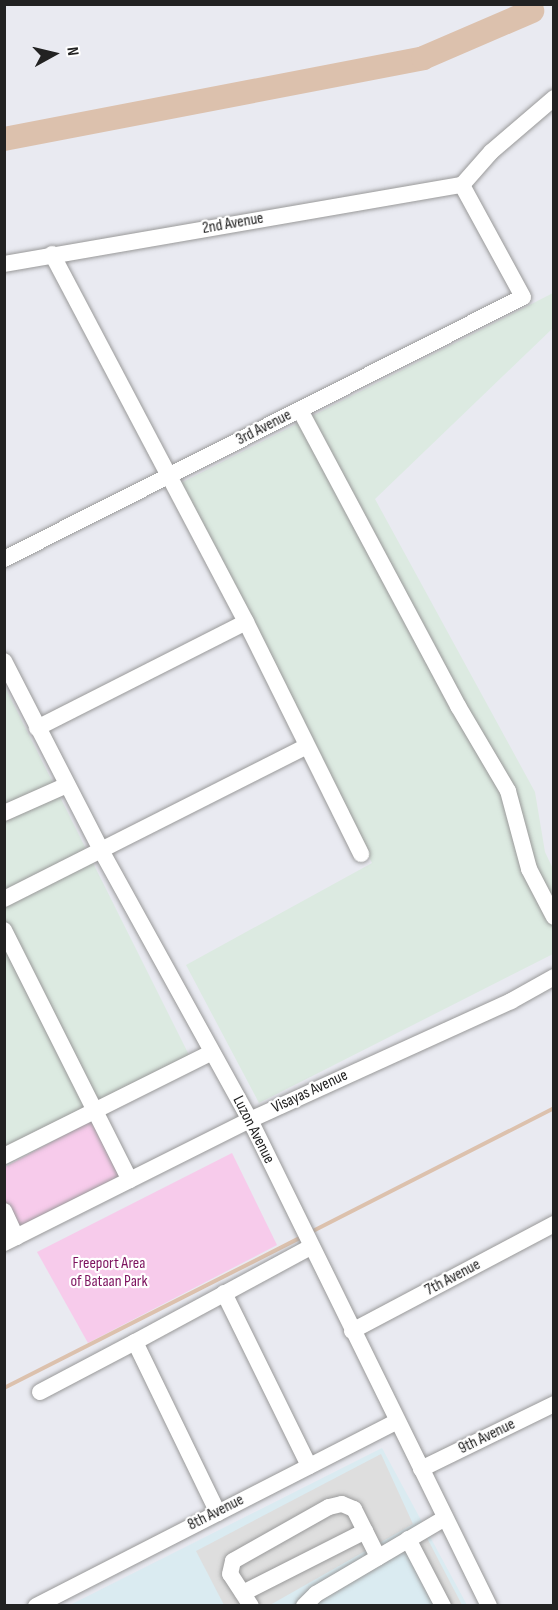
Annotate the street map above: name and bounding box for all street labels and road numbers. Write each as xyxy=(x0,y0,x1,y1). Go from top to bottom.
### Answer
street label: 2nd Avenue xyxy=(201,209,265,239)
street label: 3rd Avenue xyxy=(233,406,295,450)
street label: Visayas Avenue xyxy=(269,1066,351,1118)
street label: Luzon Avenue xyxy=(228,1093,278,1167)
street label: 7th Avenue xyxy=(422,1255,484,1301)
street label: 9th Avenue xyxy=(456,1415,518,1459)
street label: 8th Avenue xyxy=(185,1491,247,1535)

